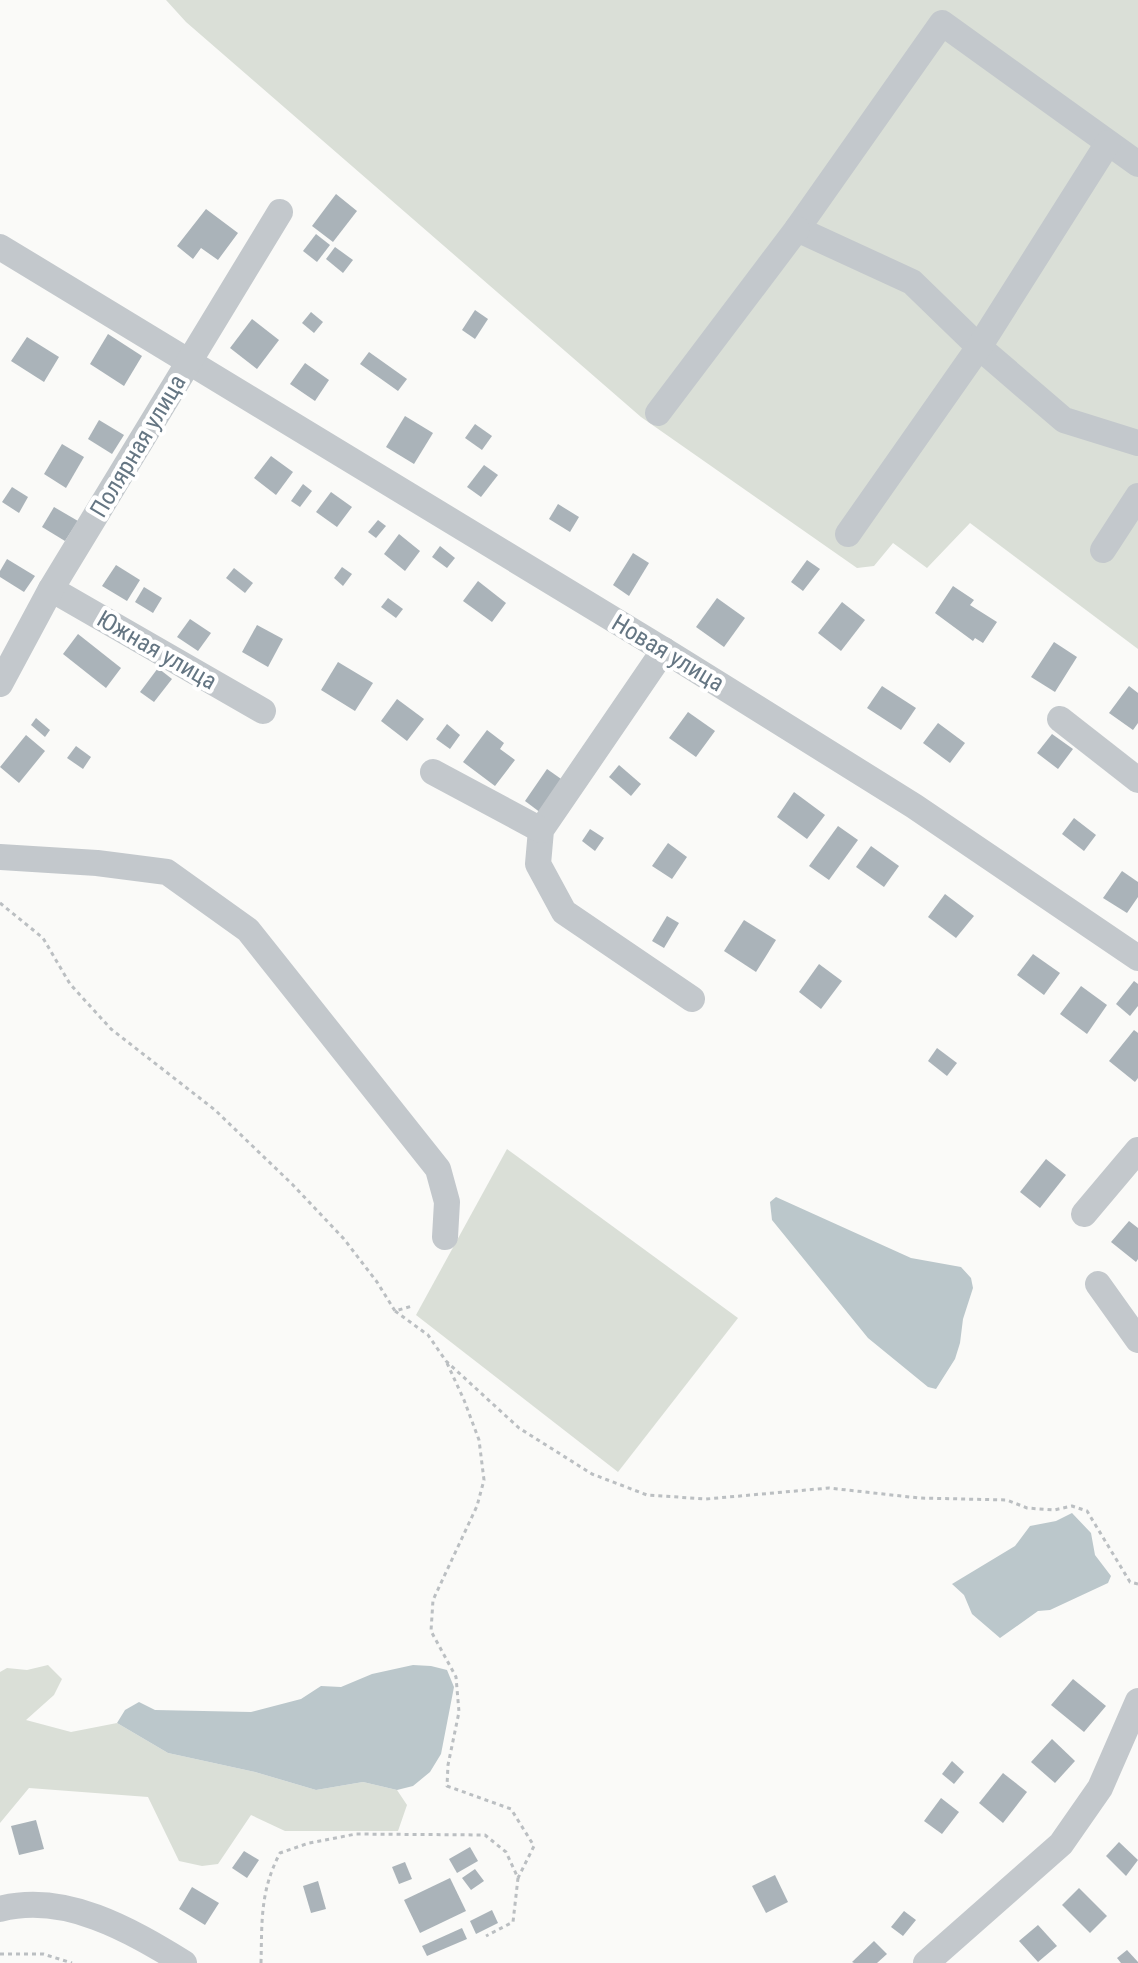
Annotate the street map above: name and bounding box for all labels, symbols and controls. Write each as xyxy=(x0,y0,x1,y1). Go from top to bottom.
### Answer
street label: Полярная улица xyxy=(84,370,192,522)
street label: Южная улица xyxy=(92,605,222,695)
street label: Новая улица xyxy=(607,609,729,697)

